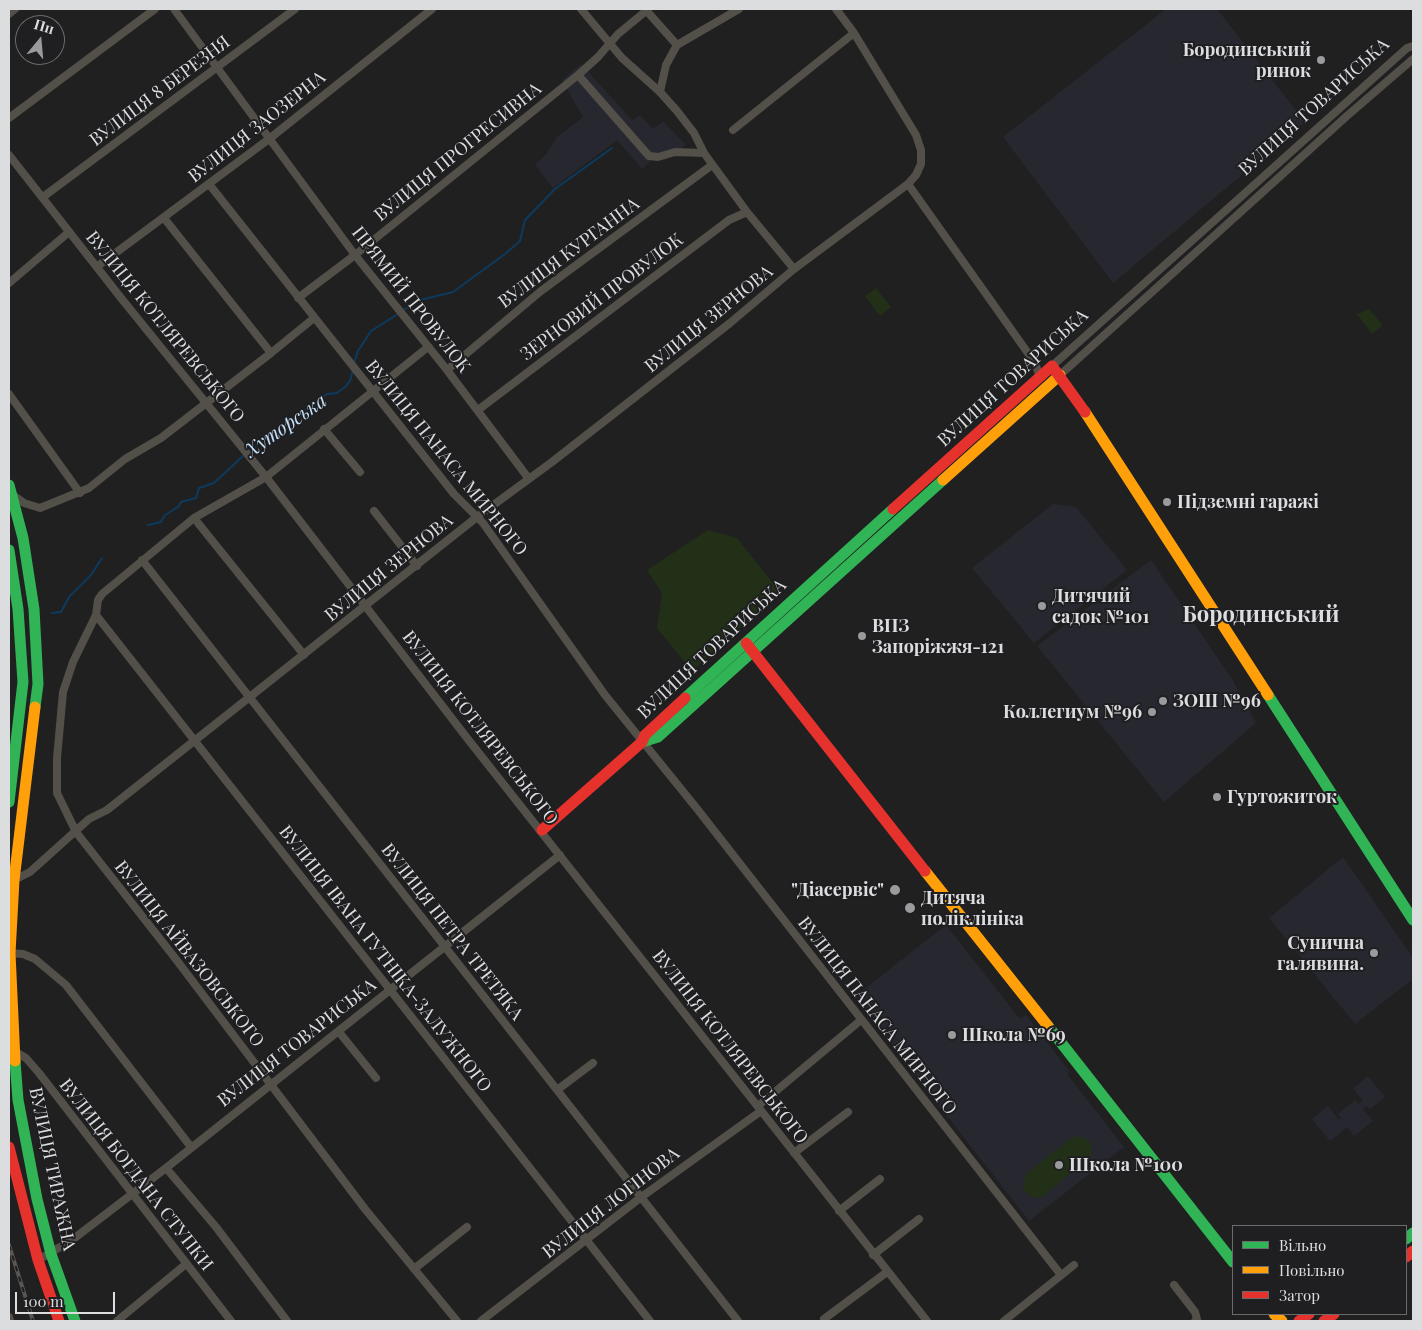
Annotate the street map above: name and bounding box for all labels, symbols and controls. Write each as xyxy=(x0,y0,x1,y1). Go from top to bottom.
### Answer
text: Пн xyxy=(32,14,57,38)
north arrow xyxy=(15,15,65,65)
street label: ВУЛИЦЯ 8 БЕРЕЗНЯ xyxy=(86,31,234,151)
street label: ВУЛИЦЯ ТОВАРИСЬКА xyxy=(1234,34,1394,180)
place label: Бородинський ринок xyxy=(1183,39,1311,82)
marker: Бородинський ринок xyxy=(1315,54,1327,66)
street label: ВУЛИЦЯ ЗАОЗЕРНА xyxy=(184,67,330,187)
street label: ВУЛИЦЯ ПРОГРЕСИВНА xyxy=(370,78,546,226)
street label: ВУЛИЦЯ КУРГАННА xyxy=(494,193,644,313)
street label: ПРЯМИЙ ПРОВУЛОК xyxy=(347,222,475,378)
street label: ВУЛИЦЯ КОТЛЯРЕВСЬКОГО xyxy=(81,227,249,427)
street label: ЗЕРНОВИЙ ПРОВУЛОК xyxy=(516,229,688,365)
street label: ВУЛИЦЯ ЗЕРНОВА xyxy=(641,261,777,377)
street label: ВУЛИЦЯ ТОВАРИСЬКА xyxy=(933,305,1093,451)
street label: ВУЛИЦЯ ПАНАСА МИРНОГО xyxy=(360,356,532,560)
water label: Хуторська xyxy=(241,390,331,462)
place label: Підземні гаражі xyxy=(1177,491,1319,513)
marker: Підземні гаражі xyxy=(1161,496,1173,508)
street label: ВУЛИЦЯ ЗЕРНОВА xyxy=(321,510,457,626)
street label: ВУЛИЦЯ ТОВАРИСЬКА xyxy=(633,575,791,723)
place label: Дитячий садок №101 xyxy=(1052,585,1149,628)
marker: Дитячий садок №101 xyxy=(1036,600,1048,612)
district label: Бородинський xyxy=(1183,602,1339,628)
place label: ВПЗ Запоріжжя-121 xyxy=(872,615,1004,658)
street label: ВУЛИЦЯ КОТЛЯРЕВСЬКОГО xyxy=(398,627,562,829)
marker: ВПЗ Запоріжжя-121 xyxy=(856,630,868,642)
place label: ЗОШ №96 xyxy=(1173,690,1261,712)
marker: ЗОШ №96 xyxy=(1157,695,1169,707)
place label: Коллегиум №96 xyxy=(1003,701,1142,723)
marker: Коллегиум №96 xyxy=(1146,706,1158,718)
place label: Гуртожиток xyxy=(1227,786,1337,808)
marker: Гуртожиток xyxy=(1211,791,1223,803)
street label: ВУЛИЦЯ ІВАНА ГУТНІКА-ЗАЛУЖНОГО xyxy=(274,821,496,1097)
street label: ВУЛИЦЯ ПЕТРА ТРЕТЯКА xyxy=(376,839,528,1025)
street label: ВУЛИЦЯ АЙВАЗОВСЬКОГО xyxy=(110,857,268,1051)
place label: "Діасервіс" xyxy=(791,879,884,901)
marker: "Діасервіс" xyxy=(888,883,902,897)
place label: Дитяча поліклініка xyxy=(921,887,1024,930)
marker: Дитяча поліклініка xyxy=(903,901,917,915)
street label: ВУЛИЦЯ ПАНАСА МИРНОГО xyxy=(793,913,961,1119)
place label: Сунична галявина. xyxy=(1277,932,1364,974)
street label: ВУЛИЦЯ КОТЛЯРЕВСЬКОГО xyxy=(648,946,812,1148)
marker: Сунична галявина. xyxy=(1368,947,1380,959)
street label: ВУЛИЦЯ ТОВАРИСЬКА xyxy=(213,974,381,1112)
place label: Школа №69 xyxy=(962,1024,1066,1046)
marker: Школа №69 xyxy=(946,1029,958,1041)
street label: ВУЛИЦЯ БОГДАНА СТУПКИ xyxy=(54,1075,218,1275)
street label: ВУЛИЦЯ ТИРАЖНА xyxy=(24,1085,80,1253)
street label: ВУЛИЦЯ ЛОГІНОВА xyxy=(538,1143,684,1263)
place label: Школа №100 xyxy=(1069,1154,1183,1176)
marker: Школа №100 xyxy=(1053,1159,1065,1171)
legend xyxy=(1232,1225,1407,1315)
text: Вільно xyxy=(1279,1235,1326,1255)
text: Повільно xyxy=(1279,1260,1345,1280)
scale bar xyxy=(18,1282,118,1314)
text: Затор xyxy=(1279,1285,1320,1305)
text: 100 m xyxy=(23,1291,64,1311)

